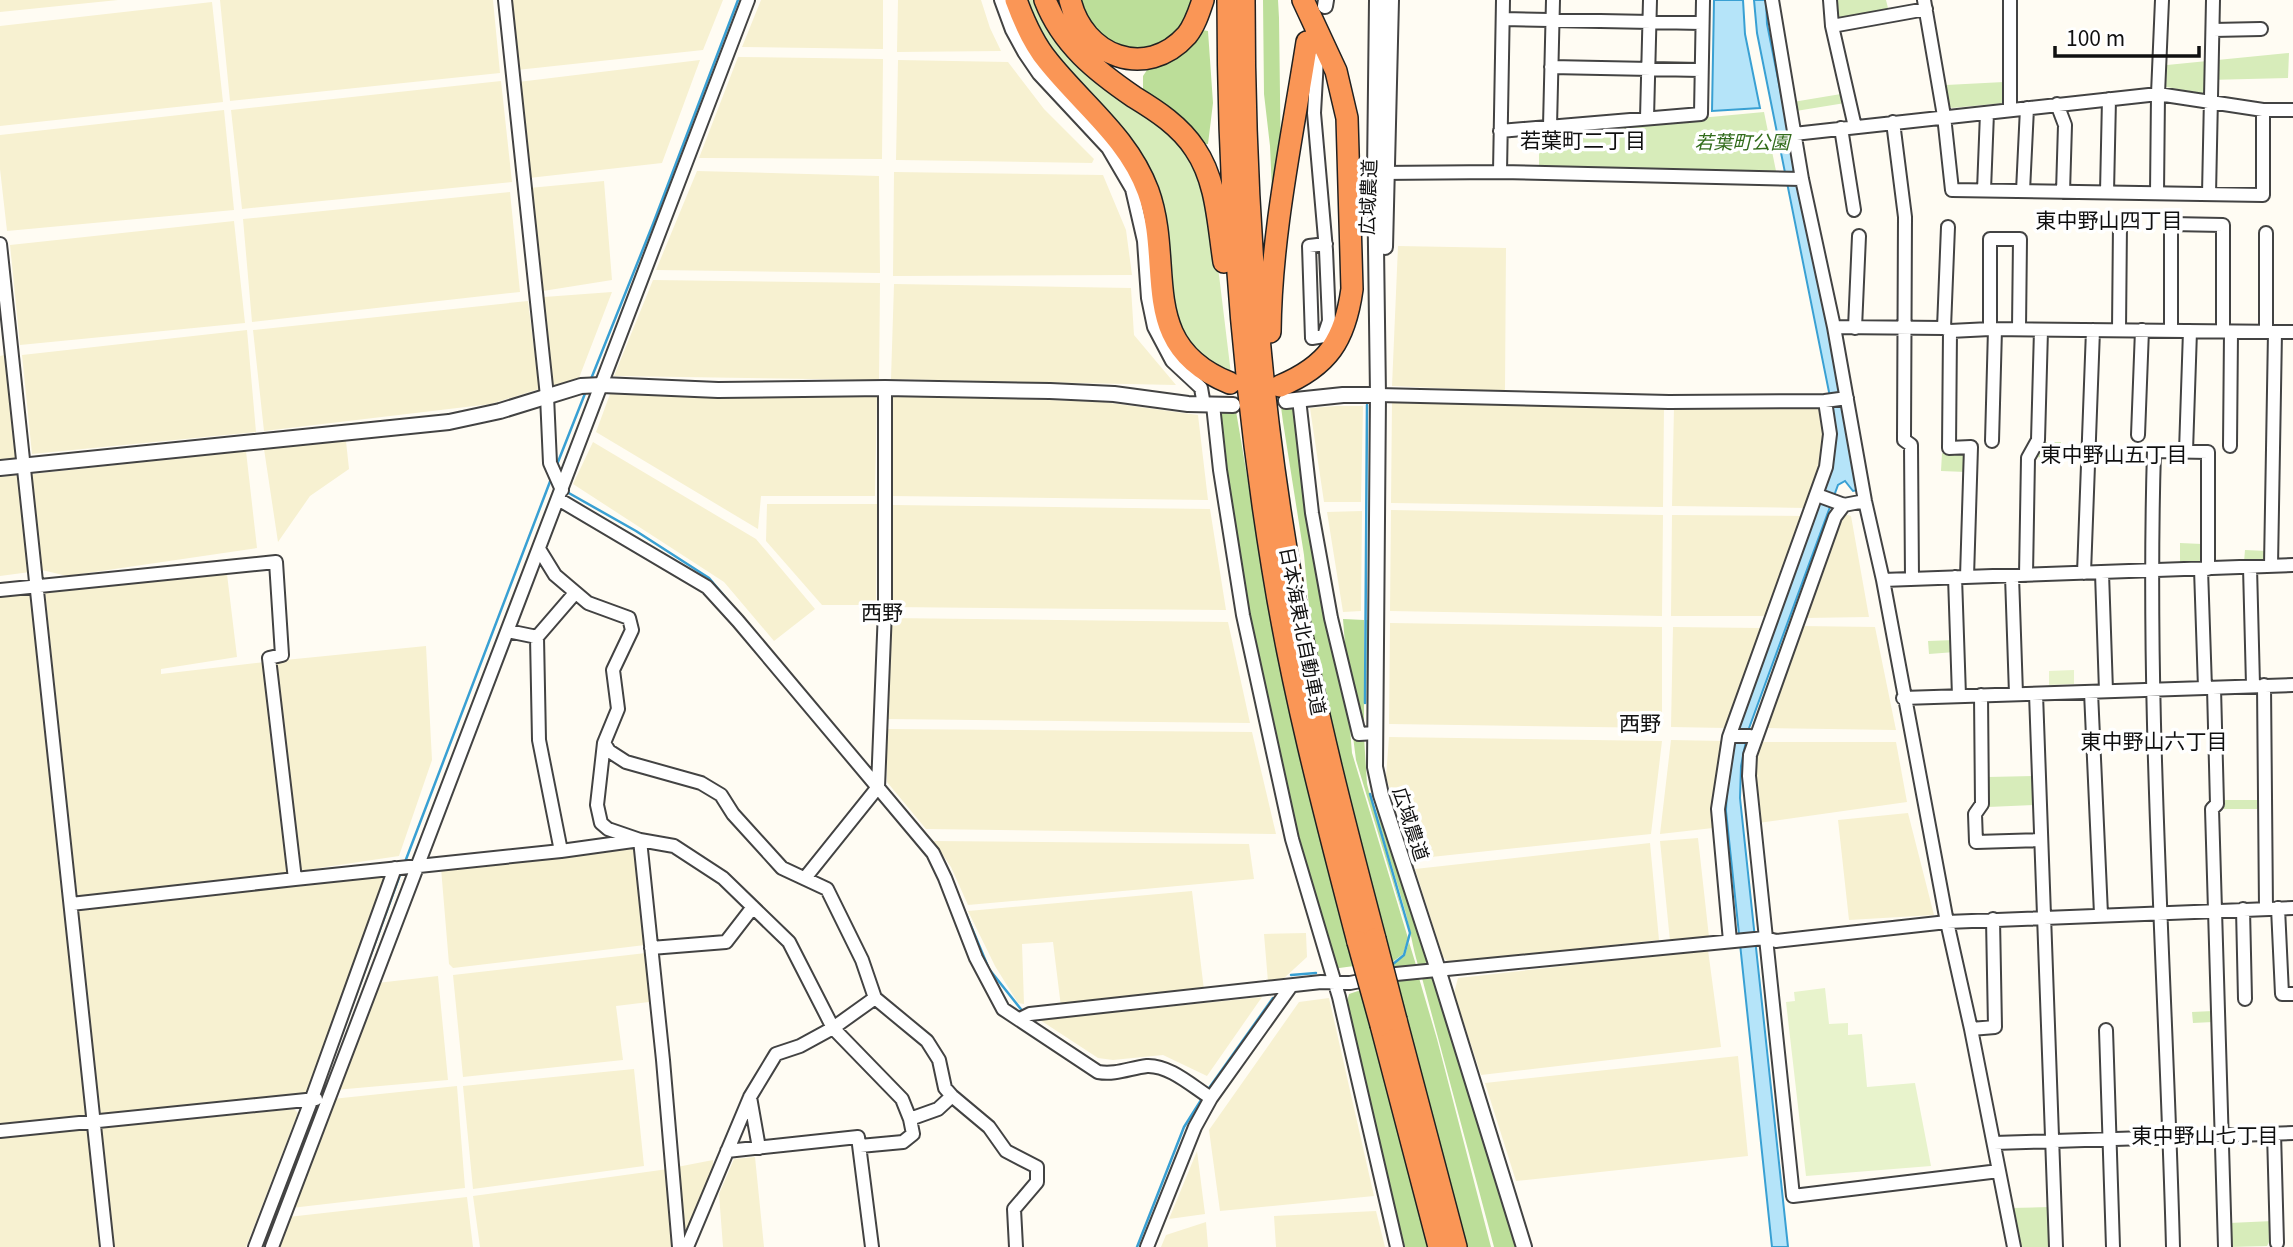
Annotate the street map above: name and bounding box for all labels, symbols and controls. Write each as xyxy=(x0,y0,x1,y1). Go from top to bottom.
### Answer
scale bar xyxy=(2055,14,2198,58)
text: 100 m xyxy=(2066,22,2125,52)
district label: 若葉町二丁目 xyxy=(1520,124,1646,154)
park label: 若葉町公園 xyxy=(1694,127,1792,154)
street label: 広域農道 xyxy=(1352,158,1381,235)
district label: 東中野山四丁目 xyxy=(2036,204,2183,234)
district label: 東中野山五丁目 xyxy=(2041,438,2188,468)
street label: 日本海東北自動車道 xyxy=(1275,544,1334,717)
district label: 西野 xyxy=(861,596,903,626)
district label: 西野 xyxy=(1619,707,1661,737)
district label: 東中野山六丁目 xyxy=(2081,725,2228,755)
street label: 広域農道 xyxy=(1388,783,1437,864)
district label: 東中野山七丁目 xyxy=(2132,1119,2279,1149)

